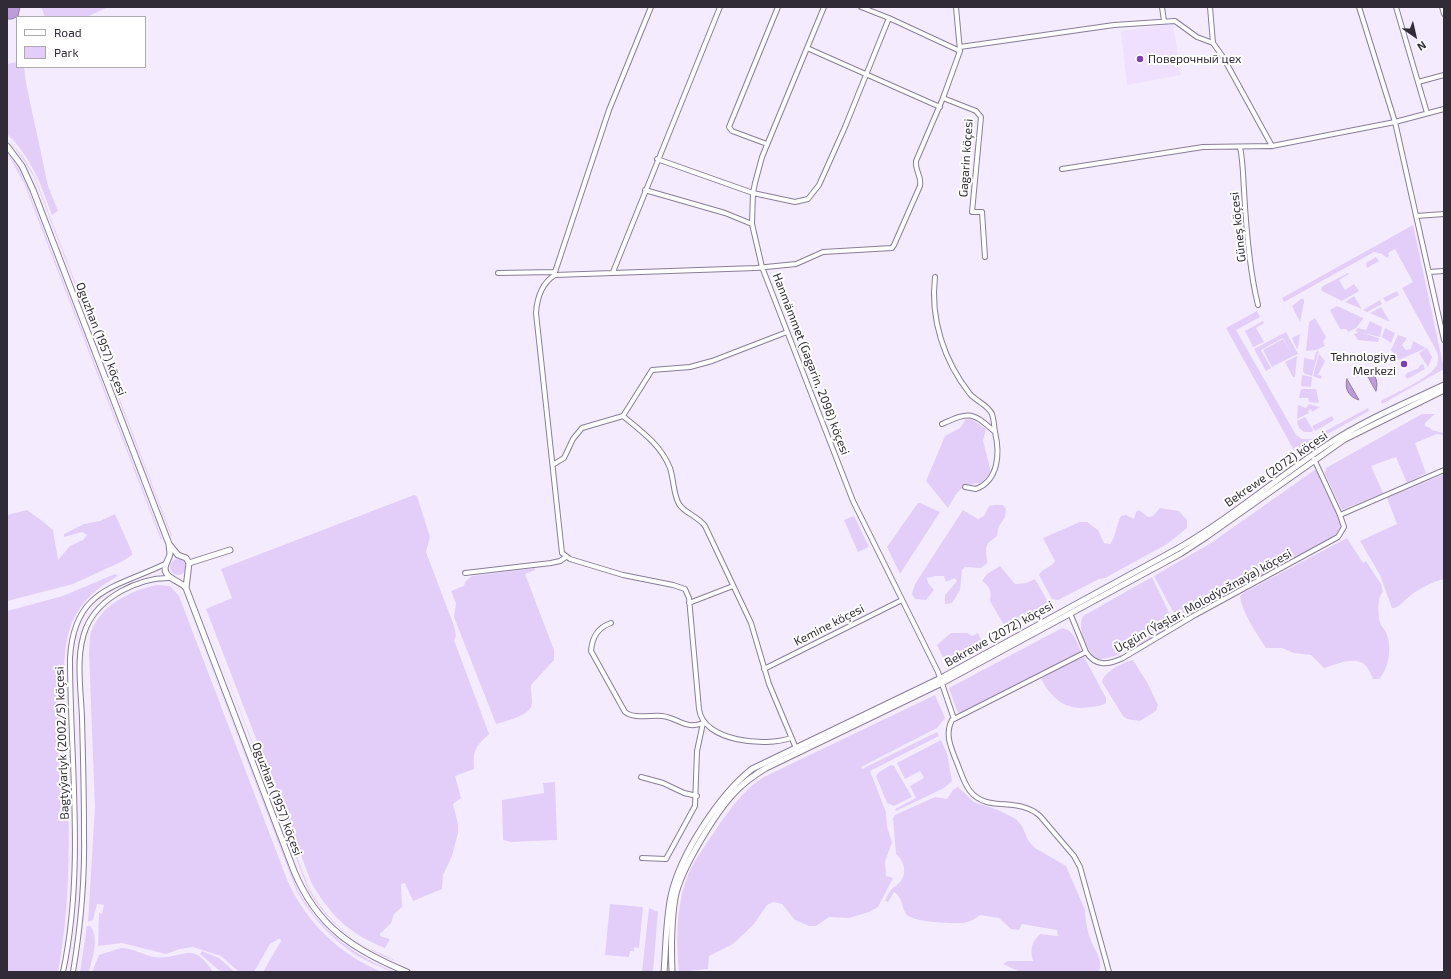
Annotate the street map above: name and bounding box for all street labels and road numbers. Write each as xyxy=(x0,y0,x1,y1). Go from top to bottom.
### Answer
street label: Gagarin köçesi xyxy=(956,118,976,198)
street label: Güneş köçesi xyxy=(1227,191,1249,263)
street label: Hanmämmet (Gagarin, 2098) köçesi xyxy=(770,271,852,457)
street label: Oguzhan (1957) köçesi xyxy=(73,280,129,398)
street label: Bekrewe (2072) köçesi xyxy=(1222,428,1330,510)
street label: Üçgün (Ýaşlar, Molodýožnaýa) köçesi xyxy=(1112,546,1294,656)
street label: Bekrewe (2072) köçesi xyxy=(942,598,1056,670)
street label: Kemine köçesi xyxy=(791,601,867,649)
street label: Bagtyýarlyk (2002/5) köçesi xyxy=(52,666,72,820)
street label: Oguzhan (1957) köçesi xyxy=(249,740,305,858)

